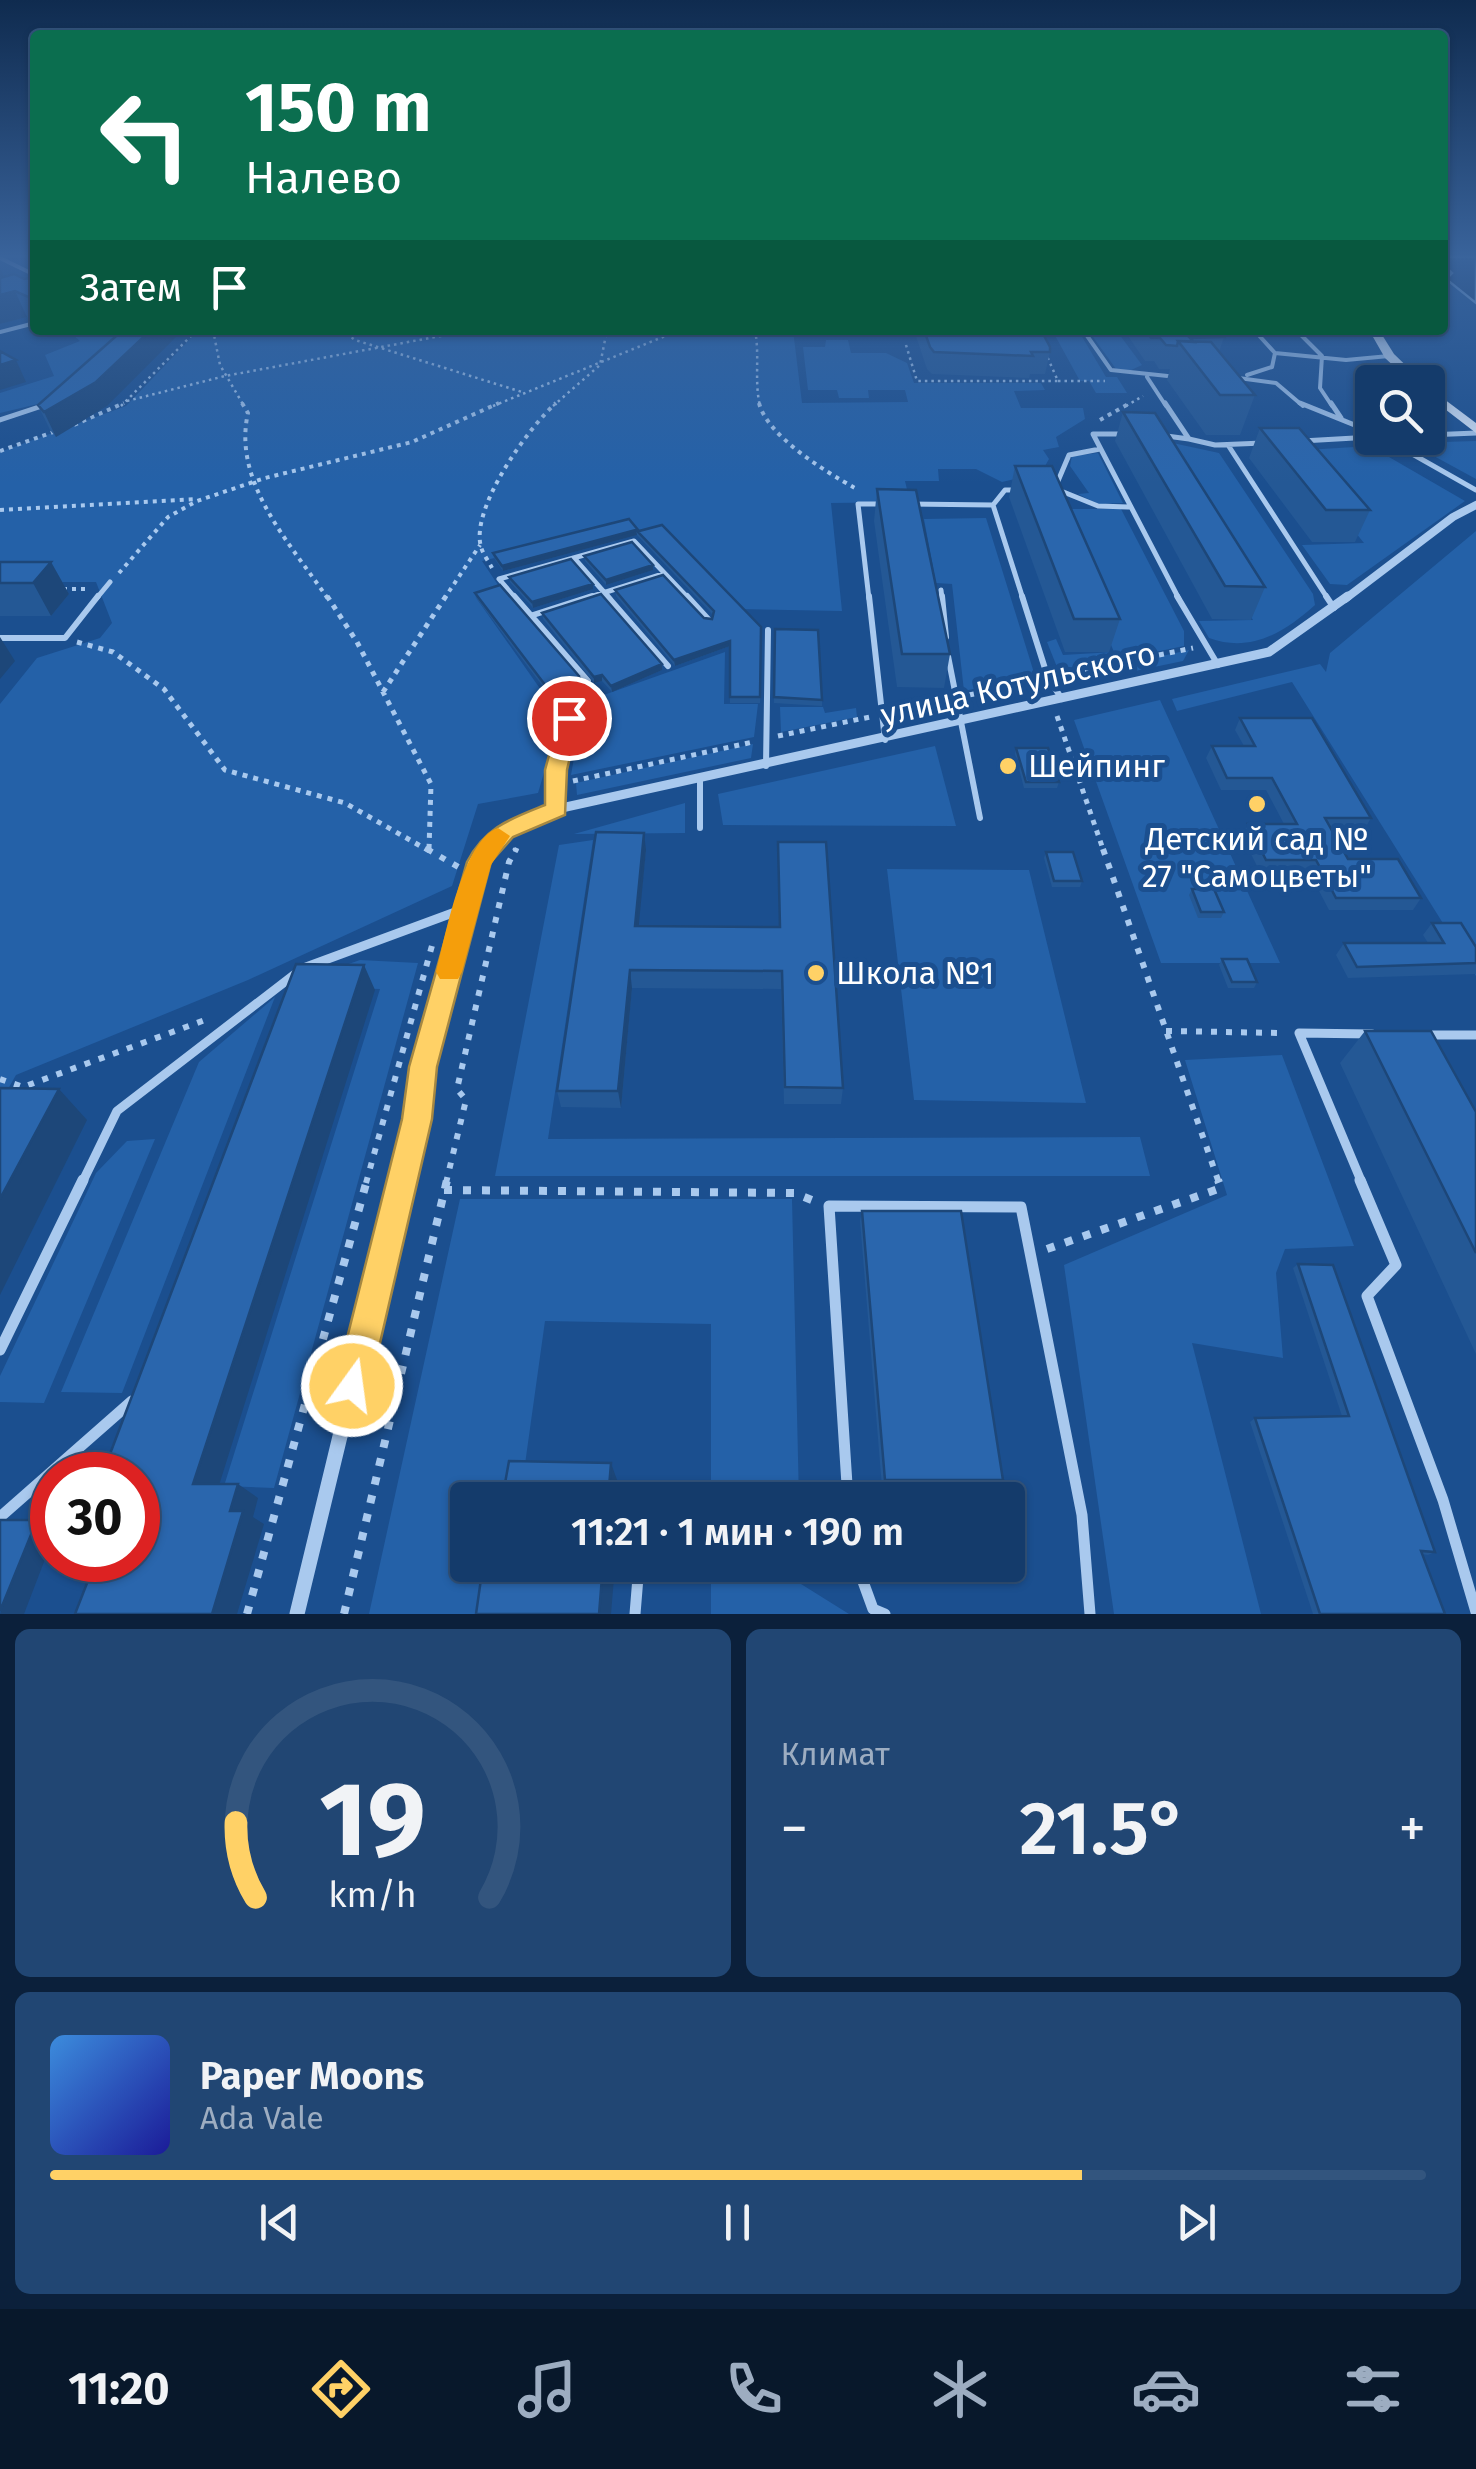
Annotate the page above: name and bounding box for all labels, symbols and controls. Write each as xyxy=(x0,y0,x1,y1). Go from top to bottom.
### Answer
text: 150 m xyxy=(245,66,432,150)
icon: left xyxy=(80,70,210,200)
text: Налево xyxy=(245,151,402,205)
icon: arrive xyxy=(202,260,257,315)
text: Затем xyxy=(80,265,182,311)
map controls xyxy=(1355,365,1445,455)
button: search xyxy=(1355,365,1445,455)
street label: улица Котульского xyxy=(877,634,1159,734)
pin xyxy=(527,676,612,761)
icon: arrive xyxy=(542,691,597,746)
place label: Шейпинг xyxy=(1028,747,1165,785)
marker: Шейпинг xyxy=(997,755,1019,777)
marker: Детский сад № 27 "Самоцветы" xyxy=(1246,793,1268,815)
place label: Детский сад № 27 "Самоцветы" xyxy=(1142,820,1372,895)
place label: Школа №1 xyxy=(836,954,994,992)
marker: Школа №1 xyxy=(805,962,827,984)
position arrow xyxy=(300,1334,404,1438)
speed limit sign: 30 xyxy=(30,1452,160,1582)
text: 11:21 · 1 мин · 190 m xyxy=(571,1509,904,1555)
text: Климат xyxy=(781,1735,890,1773)
text: 19 xyxy=(320,1758,426,1883)
text: 21.5° xyxy=(1020,1784,1187,1874)
text: − xyxy=(781,1796,808,1862)
text: + xyxy=(1399,1796,1426,1862)
text: km/h xyxy=(329,1874,417,1916)
text: Paper Moons xyxy=(200,2053,424,2099)
text: Ada Vale xyxy=(200,2099,324,2137)
icon: previous xyxy=(252,2195,307,2250)
icon: pause xyxy=(710,2195,765,2250)
icon: next xyxy=(1169,2195,1224,2250)
icon: directions xyxy=(306,2354,376,2424)
icon: music xyxy=(512,2354,582,2424)
icon: phone xyxy=(719,2354,789,2424)
icon: climate xyxy=(925,2354,995,2424)
icon: car xyxy=(1131,2354,1201,2424)
icon: filters xyxy=(1338,2354,1408,2424)
text: 11:20 xyxy=(68,2362,170,2416)

